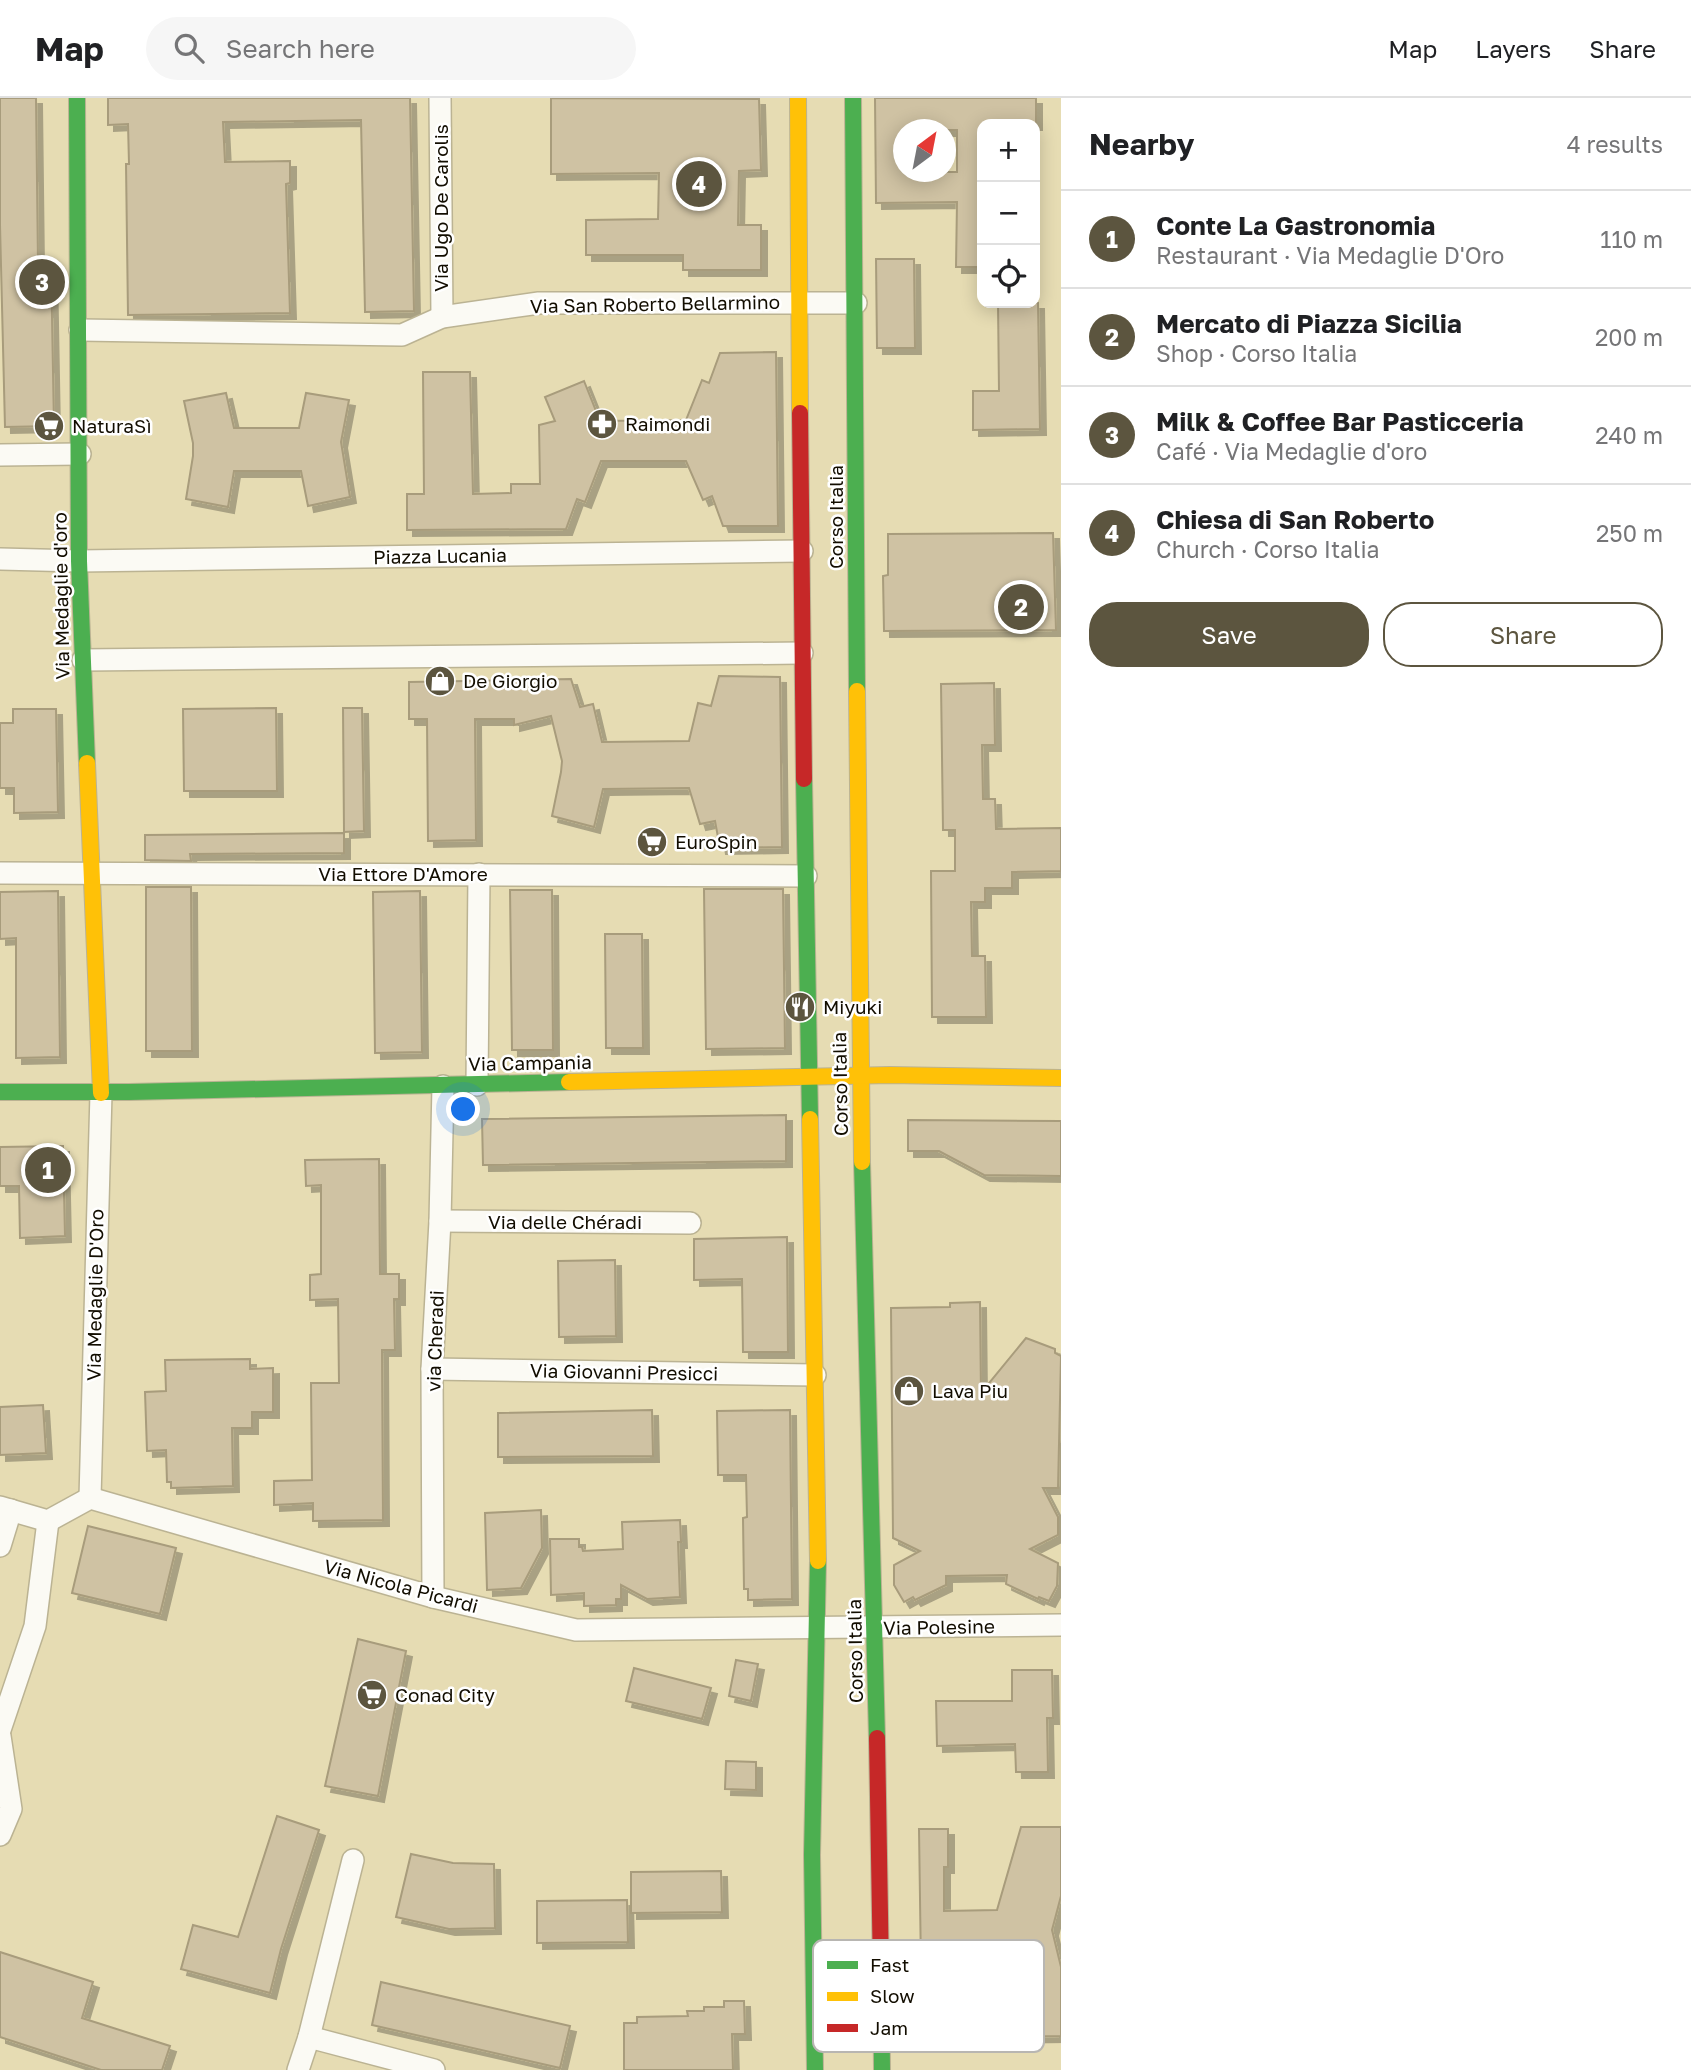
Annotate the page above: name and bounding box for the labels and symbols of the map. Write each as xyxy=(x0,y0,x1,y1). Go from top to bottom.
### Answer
north arrow xyxy=(893,119,956,182)
street label: Via Ugo De Carolis xyxy=(429,124,452,292)
pin: 4 xyxy=(676,158,722,210)
pin: 3 xyxy=(19,256,65,308)
street label: Via San Roberto Bellarmino xyxy=(530,290,780,317)
pharmacy icon: Raimondi xyxy=(585,407,619,441)
supermarket icon: NaturaSì xyxy=(32,409,66,443)
place label: Raimondi xyxy=(625,412,710,435)
place label: NaturaSì xyxy=(72,414,151,437)
street label: Corso Italia xyxy=(824,465,847,569)
street label: Via Medaglie d'oro xyxy=(48,512,73,680)
street label: Piazza Lucania xyxy=(373,543,507,568)
pin: 2 xyxy=(998,581,1044,633)
shop icon: De Giorgio xyxy=(423,664,457,698)
place label: De Giorgio xyxy=(463,669,557,692)
supermarket icon: EuroSpin xyxy=(635,825,669,859)
place label: EuroSpin xyxy=(675,830,757,853)
street label: Via Ettore D'Amore xyxy=(318,862,488,885)
restaurant icon: Miyuki xyxy=(783,990,817,1024)
place label: Miyuki xyxy=(823,995,882,1018)
street label: Corso Italia xyxy=(827,1032,852,1136)
street label: Via Campania xyxy=(468,1050,592,1075)
your location xyxy=(446,1092,480,1126)
pin: 1 xyxy=(25,1144,71,1196)
street label: Via Medaglie D'Oro xyxy=(82,1209,107,1381)
street label: Via delle Chéradi xyxy=(488,1210,642,1233)
street label: via Cheradi xyxy=(421,1290,448,1392)
street label: Via Giovanni Presicci xyxy=(530,1358,718,1385)
shop icon: Lava Piu xyxy=(892,1374,926,1408)
place label: Lava Piu xyxy=(932,1379,1008,1402)
street label: Via Nicola Picardi xyxy=(321,1554,481,1617)
street label: Corso Italia xyxy=(842,1599,867,1703)
street label: Via Polesine xyxy=(883,1614,995,1639)
supermarket icon: Conad City xyxy=(355,1678,389,1712)
place label: Conad City xyxy=(395,1683,495,1706)
legend xyxy=(813,1940,1044,2052)
text: Fast xyxy=(870,1953,909,1976)
text: Slow xyxy=(870,1984,915,2007)
text: Jam xyxy=(870,2016,908,2039)

